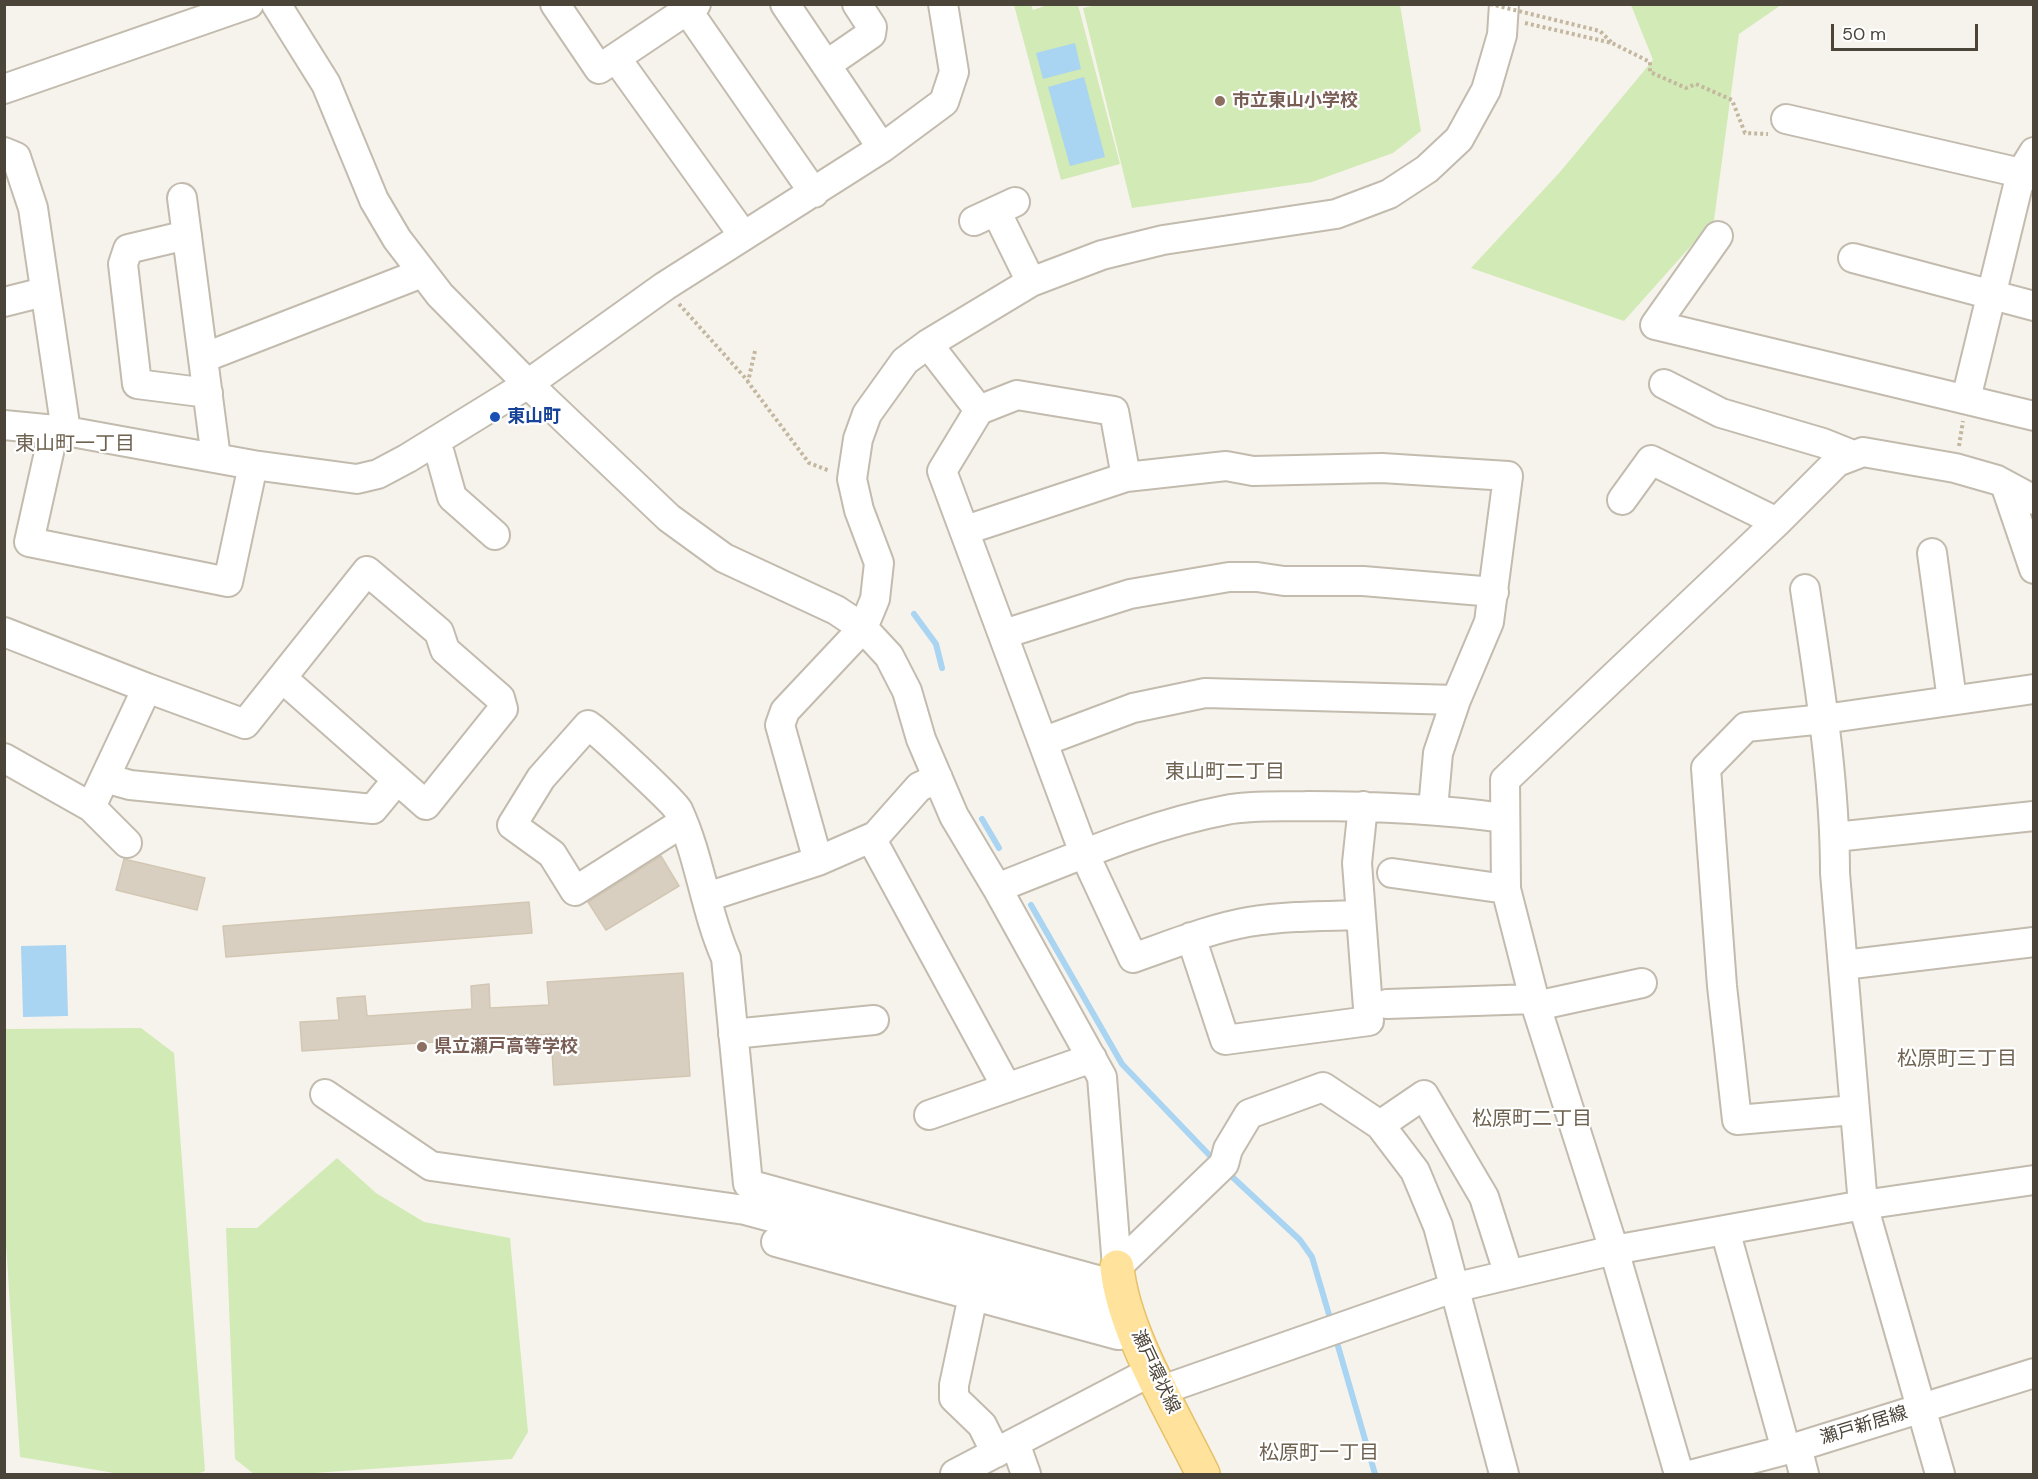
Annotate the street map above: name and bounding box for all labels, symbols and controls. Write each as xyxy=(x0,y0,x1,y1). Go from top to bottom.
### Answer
scale bar xyxy=(1834,12,1981,50)
text: 50 m xyxy=(1842,22,1886,46)
place label: 市立東山小学校 xyxy=(1232,90,1358,112)
marker: 市立東山小学校 xyxy=(1213,94,1227,108)
place label: 東山町 xyxy=(507,406,561,428)
marker: 東山町 xyxy=(488,410,502,424)
district label: 東山町一丁目 xyxy=(15,433,135,457)
district label: 東山町二丁目 xyxy=(1165,761,1285,785)
place label: 県立瀬戸高等学校 xyxy=(434,1036,578,1058)
marker: 県立瀬戸高等学校 xyxy=(415,1040,429,1054)
district label: 松原町三丁目 xyxy=(1897,1048,2017,1072)
district label: 松原町二丁目 xyxy=(1472,1108,1592,1132)
street label: 瀬戸環状線 xyxy=(1126,1327,1184,1417)
street label: 瀬戸新居線 xyxy=(1818,1403,1910,1449)
district label: 松原町一丁目 xyxy=(1259,1442,1379,1466)

